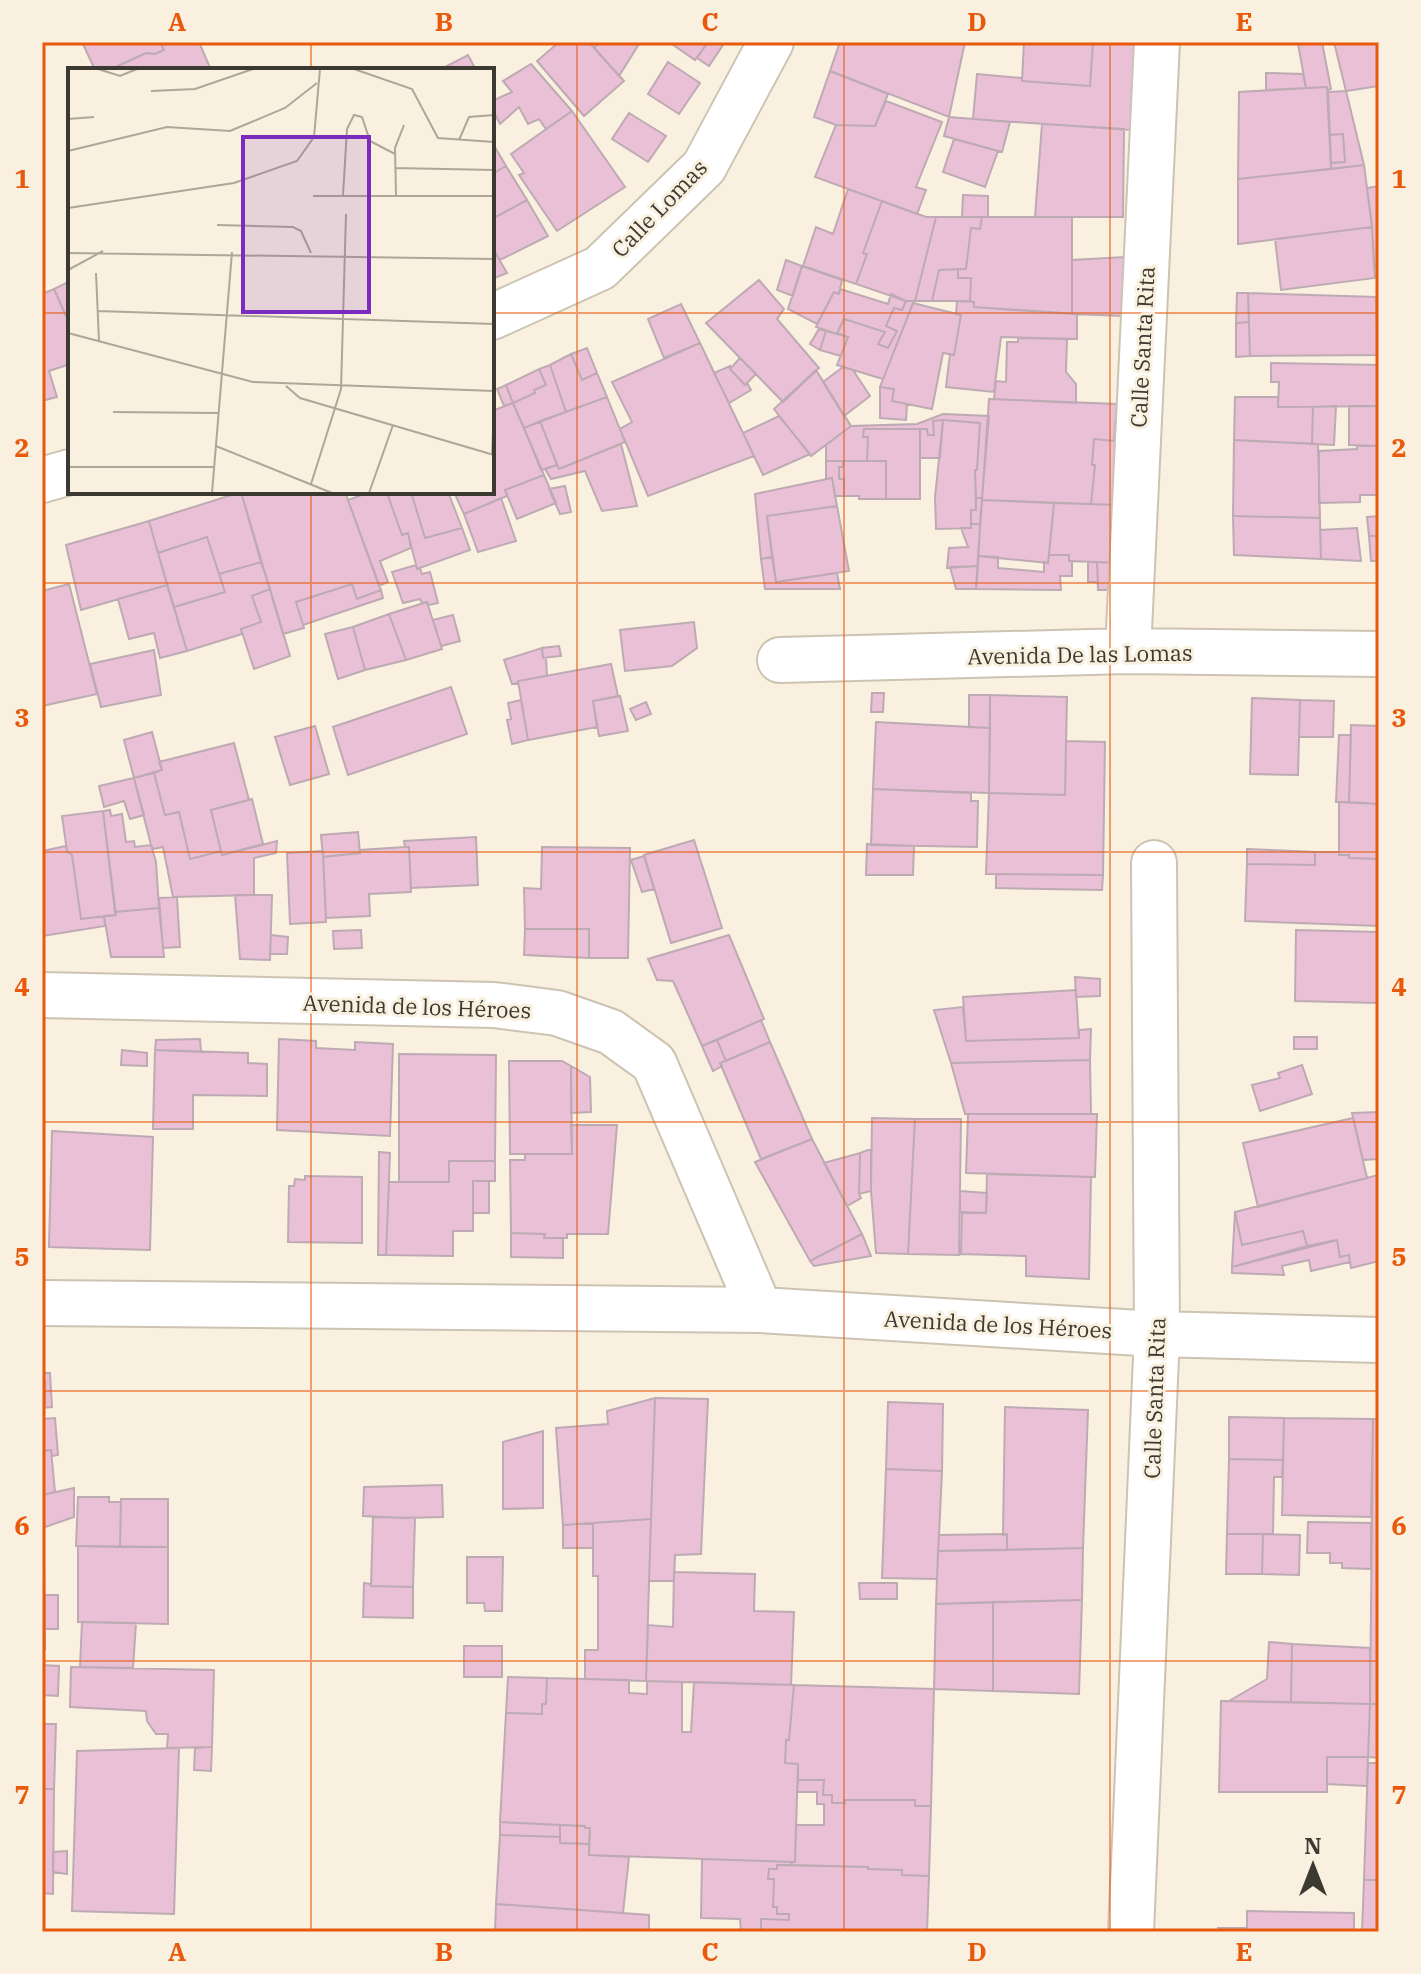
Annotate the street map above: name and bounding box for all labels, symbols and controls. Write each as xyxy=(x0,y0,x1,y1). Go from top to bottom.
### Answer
text: A xyxy=(168,4,186,38)
text: B xyxy=(435,4,453,38)
text: C xyxy=(701,4,719,38)
text: D xyxy=(967,4,987,38)
text: E xyxy=(1235,4,1253,38)
inset map xyxy=(68,68,494,494)
street label: Calle Lomas xyxy=(605,153,713,263)
text: 1 xyxy=(14,161,30,195)
text: 1 xyxy=(1391,161,1407,195)
street label: Calle Santa Rita xyxy=(1123,266,1161,428)
text: 2 xyxy=(14,430,30,464)
text: 2 xyxy=(1391,430,1407,464)
street label: Avenida De las Lomas xyxy=(967,638,1193,670)
text: 3 xyxy=(14,700,30,734)
text: 3 xyxy=(1391,700,1407,734)
text: 4 xyxy=(14,969,30,1003)
text: 4 xyxy=(1391,969,1407,1003)
street label: Avenida de los Héroes xyxy=(302,988,532,1024)
text: 5 xyxy=(14,1239,30,1273)
text: 5 xyxy=(1391,1239,1407,1273)
street label: Avenida de los Héroes xyxy=(883,1304,1113,1344)
street label: Calle Santa Rita xyxy=(1137,1317,1171,1479)
text: 6 xyxy=(14,1508,30,1542)
text: 6 xyxy=(1391,1508,1407,1542)
text: 7 xyxy=(14,1777,30,1811)
text: 7 xyxy=(1391,1777,1407,1811)
north arrow xyxy=(1273,1826,1353,1906)
text: N xyxy=(1304,1831,1322,1860)
text: A xyxy=(168,1934,186,1968)
text: B xyxy=(435,1934,453,1968)
text: C xyxy=(701,1934,719,1968)
text: D xyxy=(967,1934,987,1968)
text: E xyxy=(1235,1934,1253,1968)

